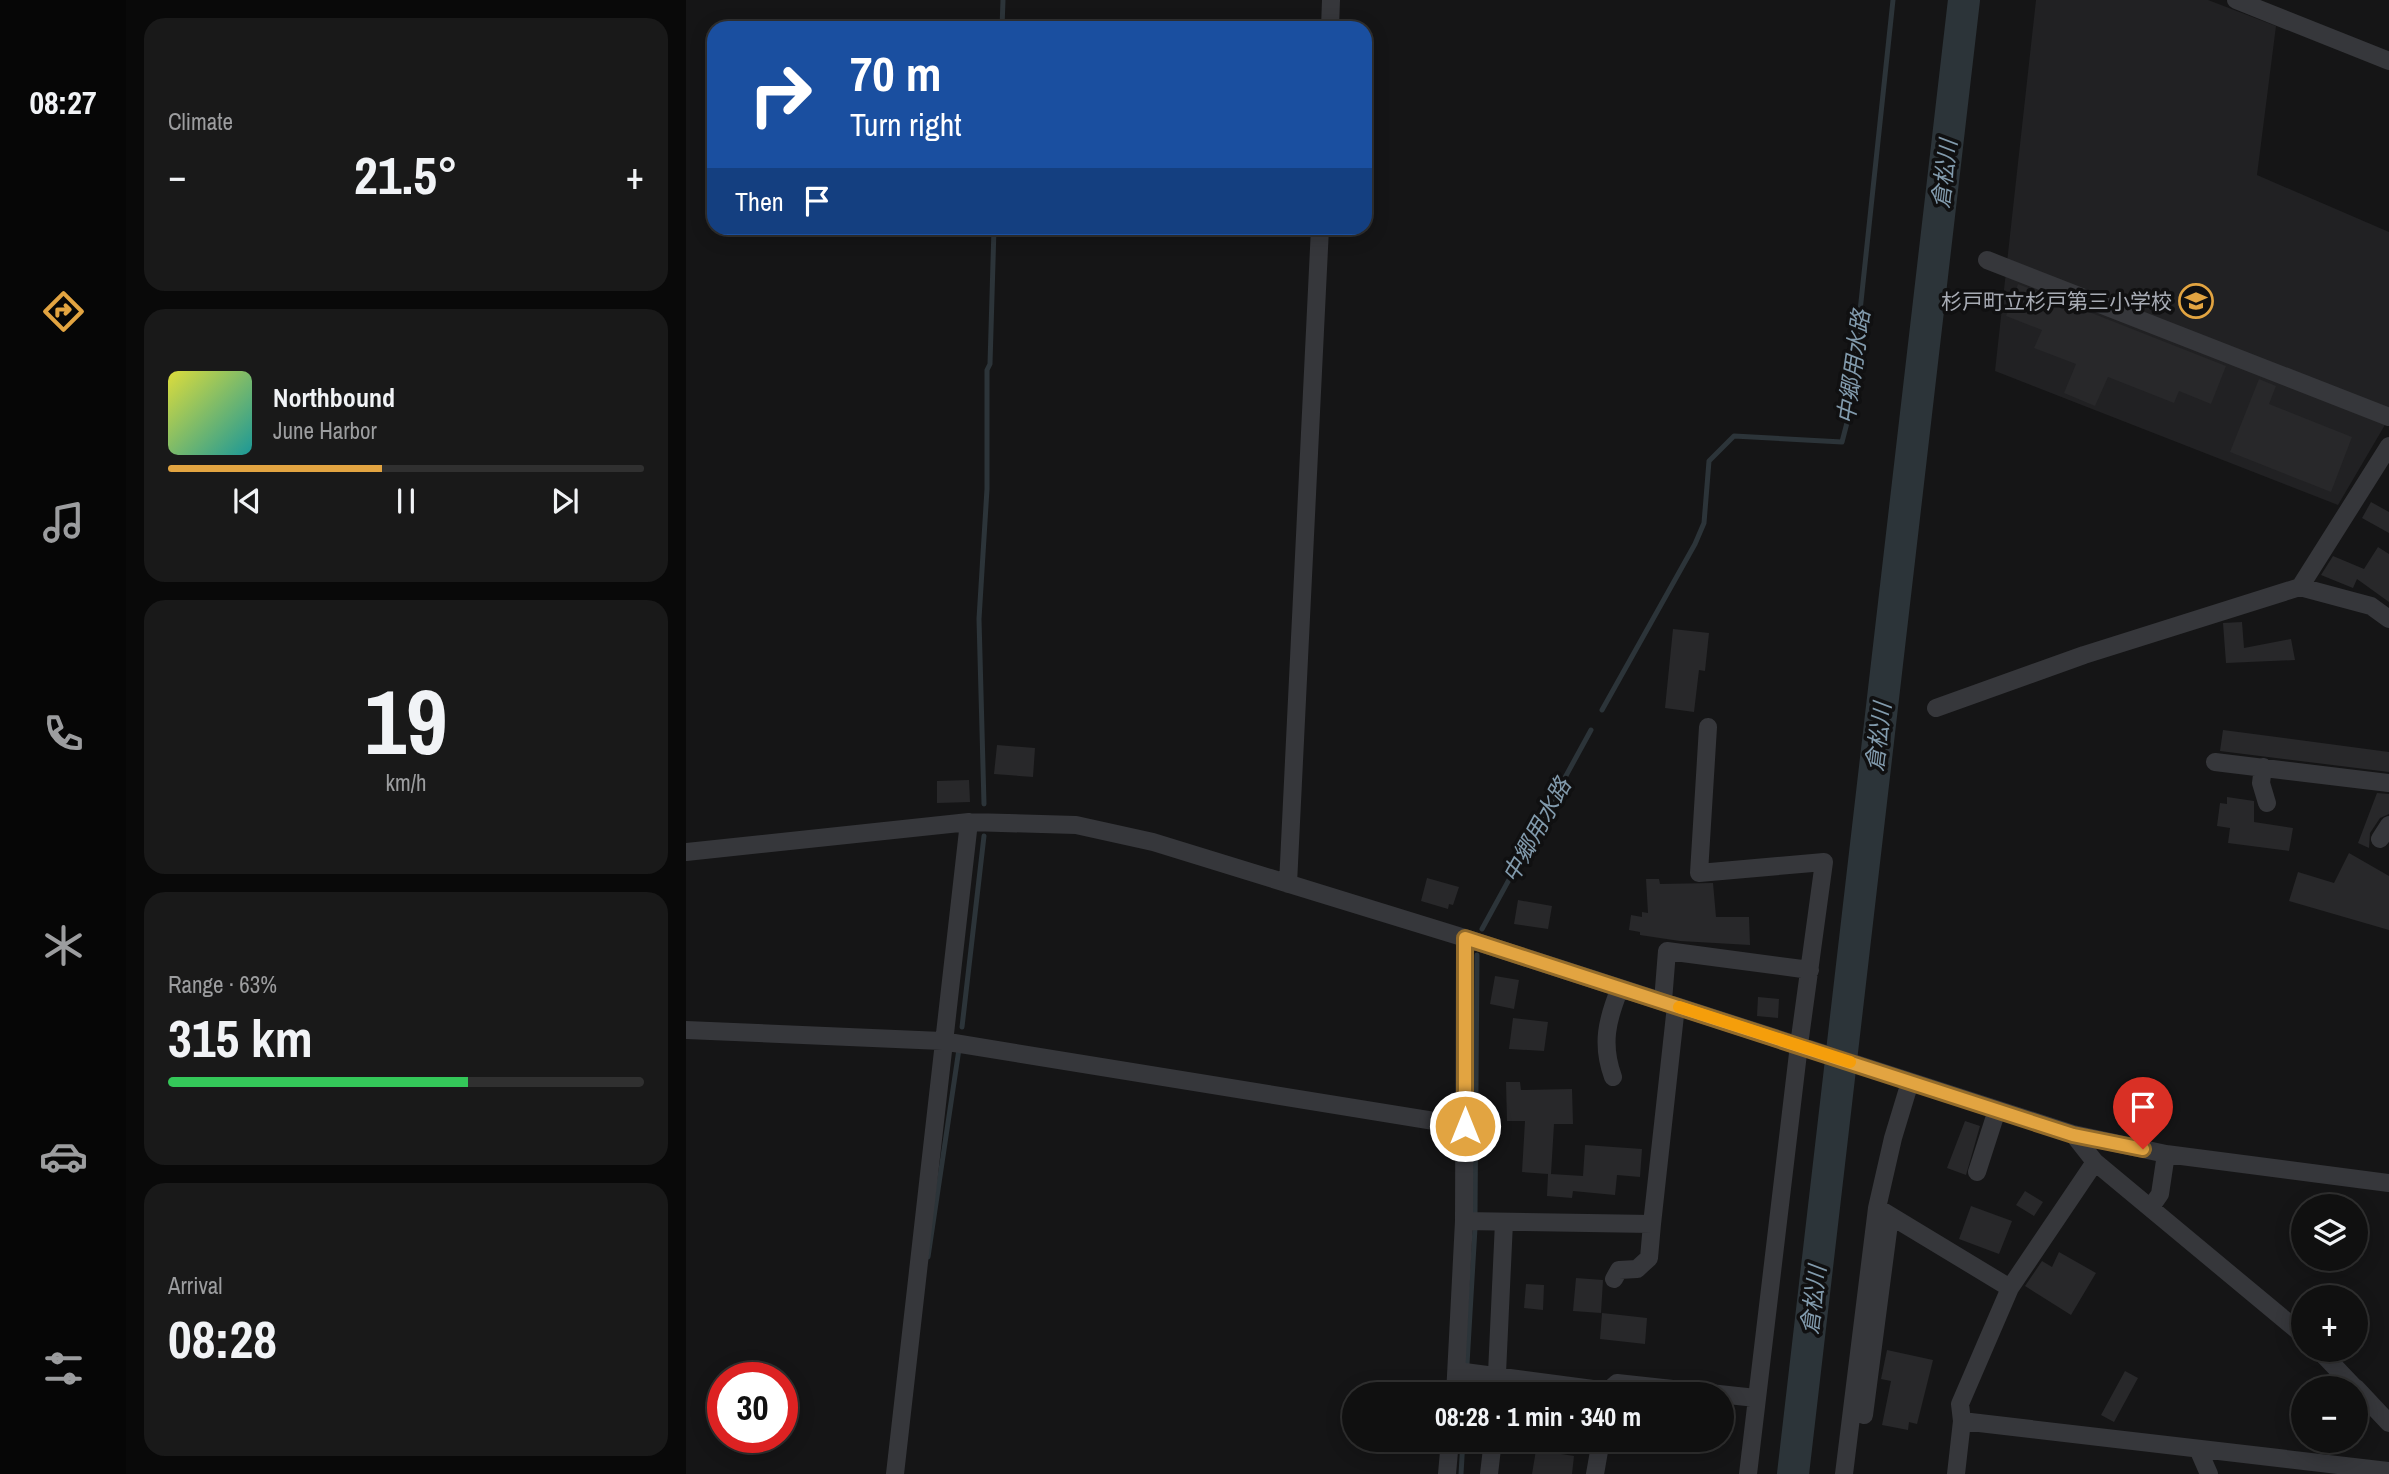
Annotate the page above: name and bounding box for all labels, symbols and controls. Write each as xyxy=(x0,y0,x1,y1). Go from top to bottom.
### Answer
text: 70 m xyxy=(850,40,942,106)
icon: right xyxy=(735,49,826,140)
text: 08:27 xyxy=(29,81,97,124)
text: Turn right xyxy=(850,103,962,146)
text: Climate xyxy=(168,106,233,137)
water label: 倉松川 xyxy=(1924,135,1964,210)
text: 21.5° xyxy=(354,140,458,210)
text: − xyxy=(168,150,186,201)
text: + xyxy=(626,150,644,201)
icon: arrive xyxy=(798,182,836,220)
text: Then xyxy=(735,184,784,219)
school or university icon: 杉戸町立杉戸第三小学校 xyxy=(2177,282,2215,320)
icon: directions xyxy=(39,287,88,336)
place label: 杉戸町立杉戸第三小学校 xyxy=(1941,287,2172,316)
water label: 中郷用水路 xyxy=(1830,306,1877,426)
text: Northbound xyxy=(273,380,395,415)
text: June Harbor xyxy=(273,415,377,446)
icon: previous xyxy=(228,482,266,520)
icon: pause xyxy=(387,482,425,520)
icon: next xyxy=(546,482,584,520)
icon: music xyxy=(39,498,88,547)
text: 19 xyxy=(365,660,448,782)
water label: 倉松川 xyxy=(1858,698,1898,773)
icon: phone xyxy=(39,709,88,758)
text: km/h xyxy=(386,767,426,798)
water label: 中郷用水路 xyxy=(1495,770,1578,888)
icon: climate xyxy=(39,921,88,970)
text: Range · 63% xyxy=(168,969,277,1000)
text: 315 km xyxy=(168,1003,313,1073)
pin xyxy=(2113,1077,2173,1149)
icon: arrive xyxy=(2124,1088,2162,1126)
position arrow xyxy=(1428,1089,1502,1163)
icon: car xyxy=(39,1132,88,1181)
map controls xyxy=(2291,1194,2368,1453)
button: layers xyxy=(2291,1194,2368,1271)
water label: 倉松川 xyxy=(1793,1261,1833,1336)
text: Arrival xyxy=(168,1270,223,1301)
button: + xyxy=(2291,1285,2368,1362)
text: 08:28 xyxy=(168,1304,277,1374)
icon: filters xyxy=(39,1344,88,1393)
speed limit sign: 30 xyxy=(707,1362,798,1453)
button: − xyxy=(2291,1376,2368,1453)
text: 08:28 · 1 min · 340 m xyxy=(1435,1399,1641,1434)

